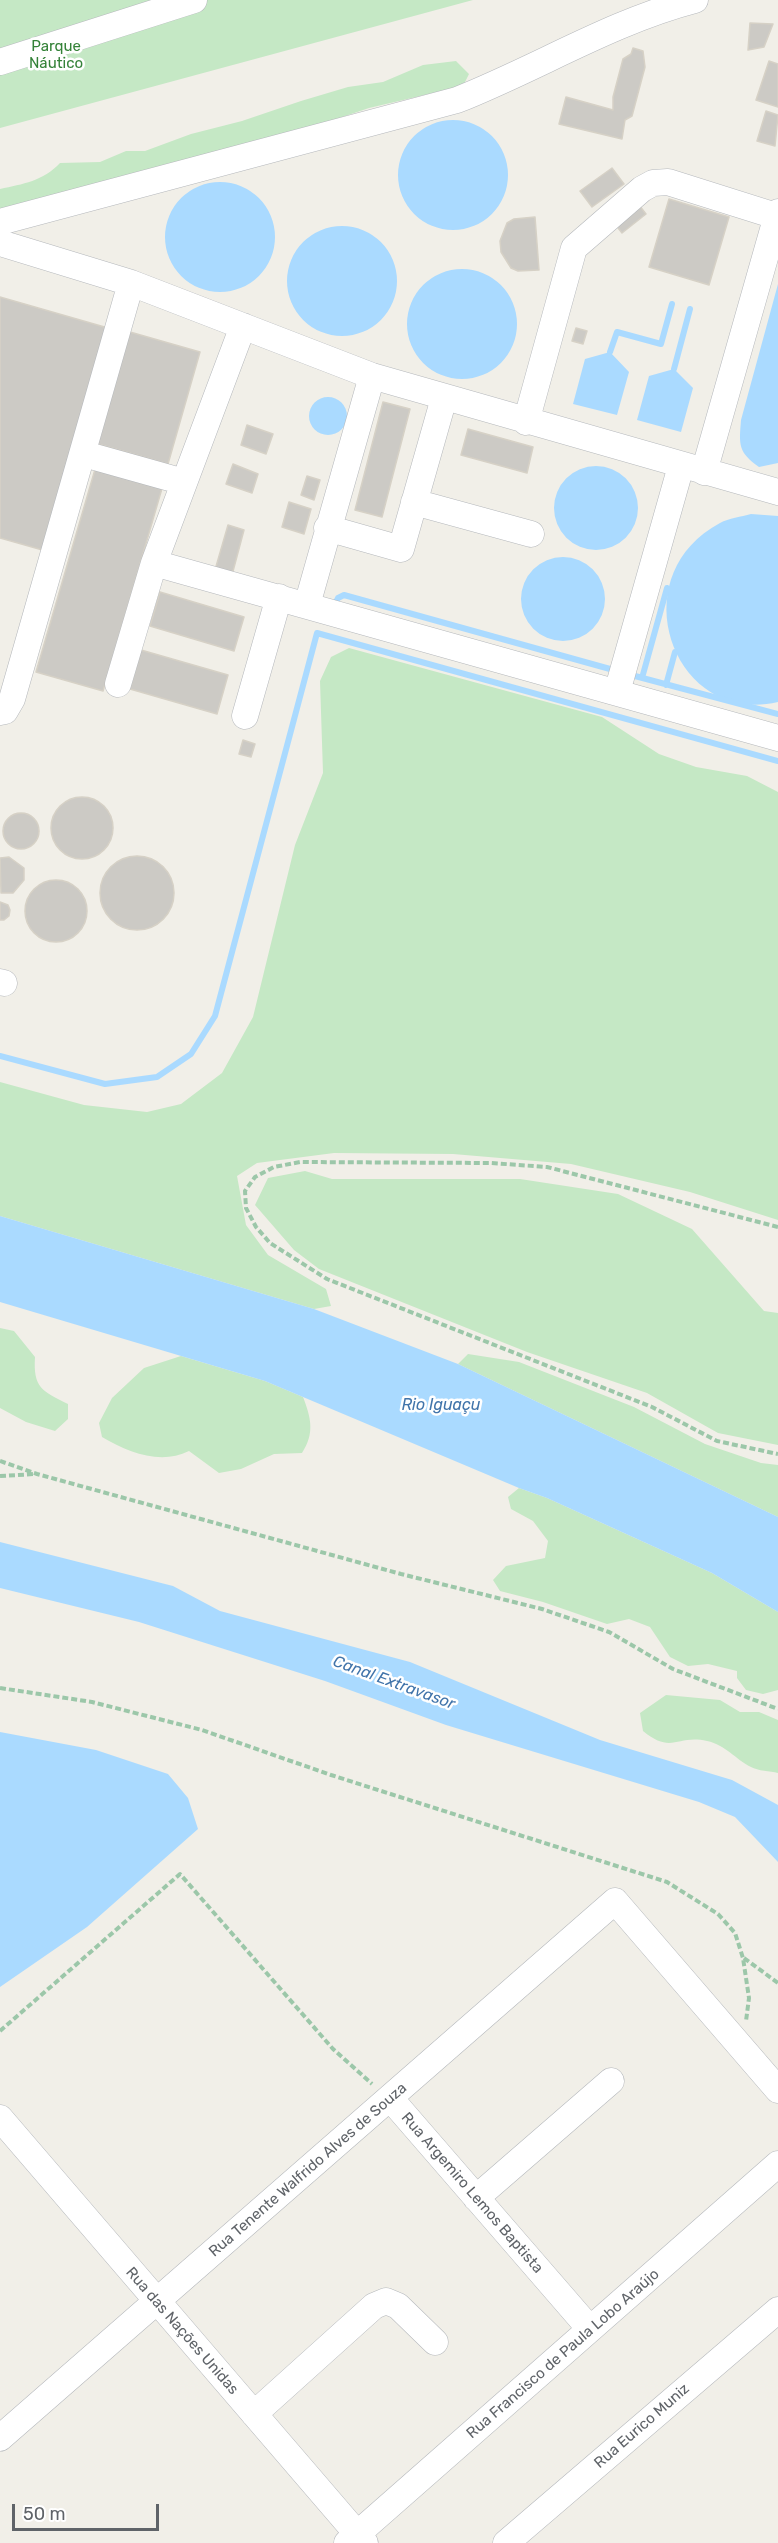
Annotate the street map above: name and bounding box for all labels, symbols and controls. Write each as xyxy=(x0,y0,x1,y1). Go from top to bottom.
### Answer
park label: Parque Náutico xyxy=(29,38,83,73)
water label: Rio Iguaçu xyxy=(402,1395,480,1415)
water label: Canal Extravasor xyxy=(330,1652,458,1714)
street label: Rua Tenente Walfrido Alves de Souza xyxy=(205,2079,411,2261)
street label: Rua Argemiro Lemos Baptista xyxy=(397,2109,547,2277)
street label: Rua das Nações Unidas xyxy=(122,2264,242,2398)
street label: Rua Francisco de Paula Lobo Araújo xyxy=(463,2265,663,2443)
street label: Rua Eurico Muniz xyxy=(591,2380,693,2472)
scale bar xyxy=(15,2492,162,2530)
text: 50 m xyxy=(23,2503,66,2525)

